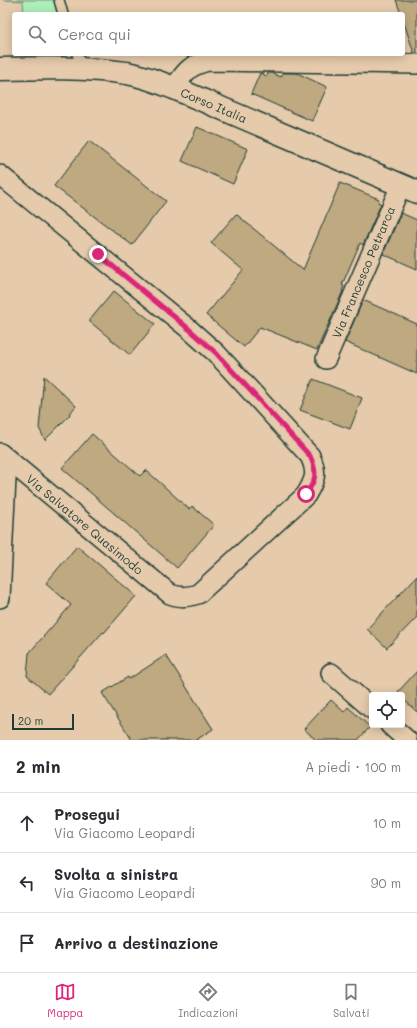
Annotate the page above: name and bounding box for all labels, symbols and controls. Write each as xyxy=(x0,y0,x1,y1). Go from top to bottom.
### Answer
search box xyxy=(12,12,405,56)
icon: search xyxy=(26,23,48,45)
text: Cerca qui xyxy=(58,24,131,44)
street label: Corso Italia xyxy=(178,84,250,126)
street label: Via Francesco Petrarca xyxy=(328,204,398,340)
route end xyxy=(89,245,107,263)
street label: Via Salvatore Quasimodo xyxy=(23,470,147,578)
route start xyxy=(297,485,315,503)
map controls xyxy=(369,692,405,728)
button: locate xyxy=(369,692,405,728)
scale bar xyxy=(12,712,74,731)
text: 20 m xyxy=(18,713,43,728)
text: 2 min xyxy=(16,755,61,777)
text: A piedi · 100 m xyxy=(305,758,401,775)
text: Prosegui xyxy=(54,804,120,824)
icon: ahead xyxy=(16,812,38,834)
text: 10 m xyxy=(373,814,401,831)
text: Via Giacomo Leopardi xyxy=(54,824,195,841)
text: Svolta a sinistra xyxy=(54,864,178,884)
icon: left xyxy=(16,872,38,894)
text: 90 m xyxy=(371,874,401,891)
text: Via Giacomo Leopardi xyxy=(54,884,195,901)
icon: arrive xyxy=(16,932,38,954)
text: Arrivo a destinazione xyxy=(54,933,218,953)
tab: Mappa xyxy=(47,981,83,1020)
tab: Indicazioni xyxy=(178,981,238,1020)
tab: Salvati xyxy=(333,981,370,1020)

